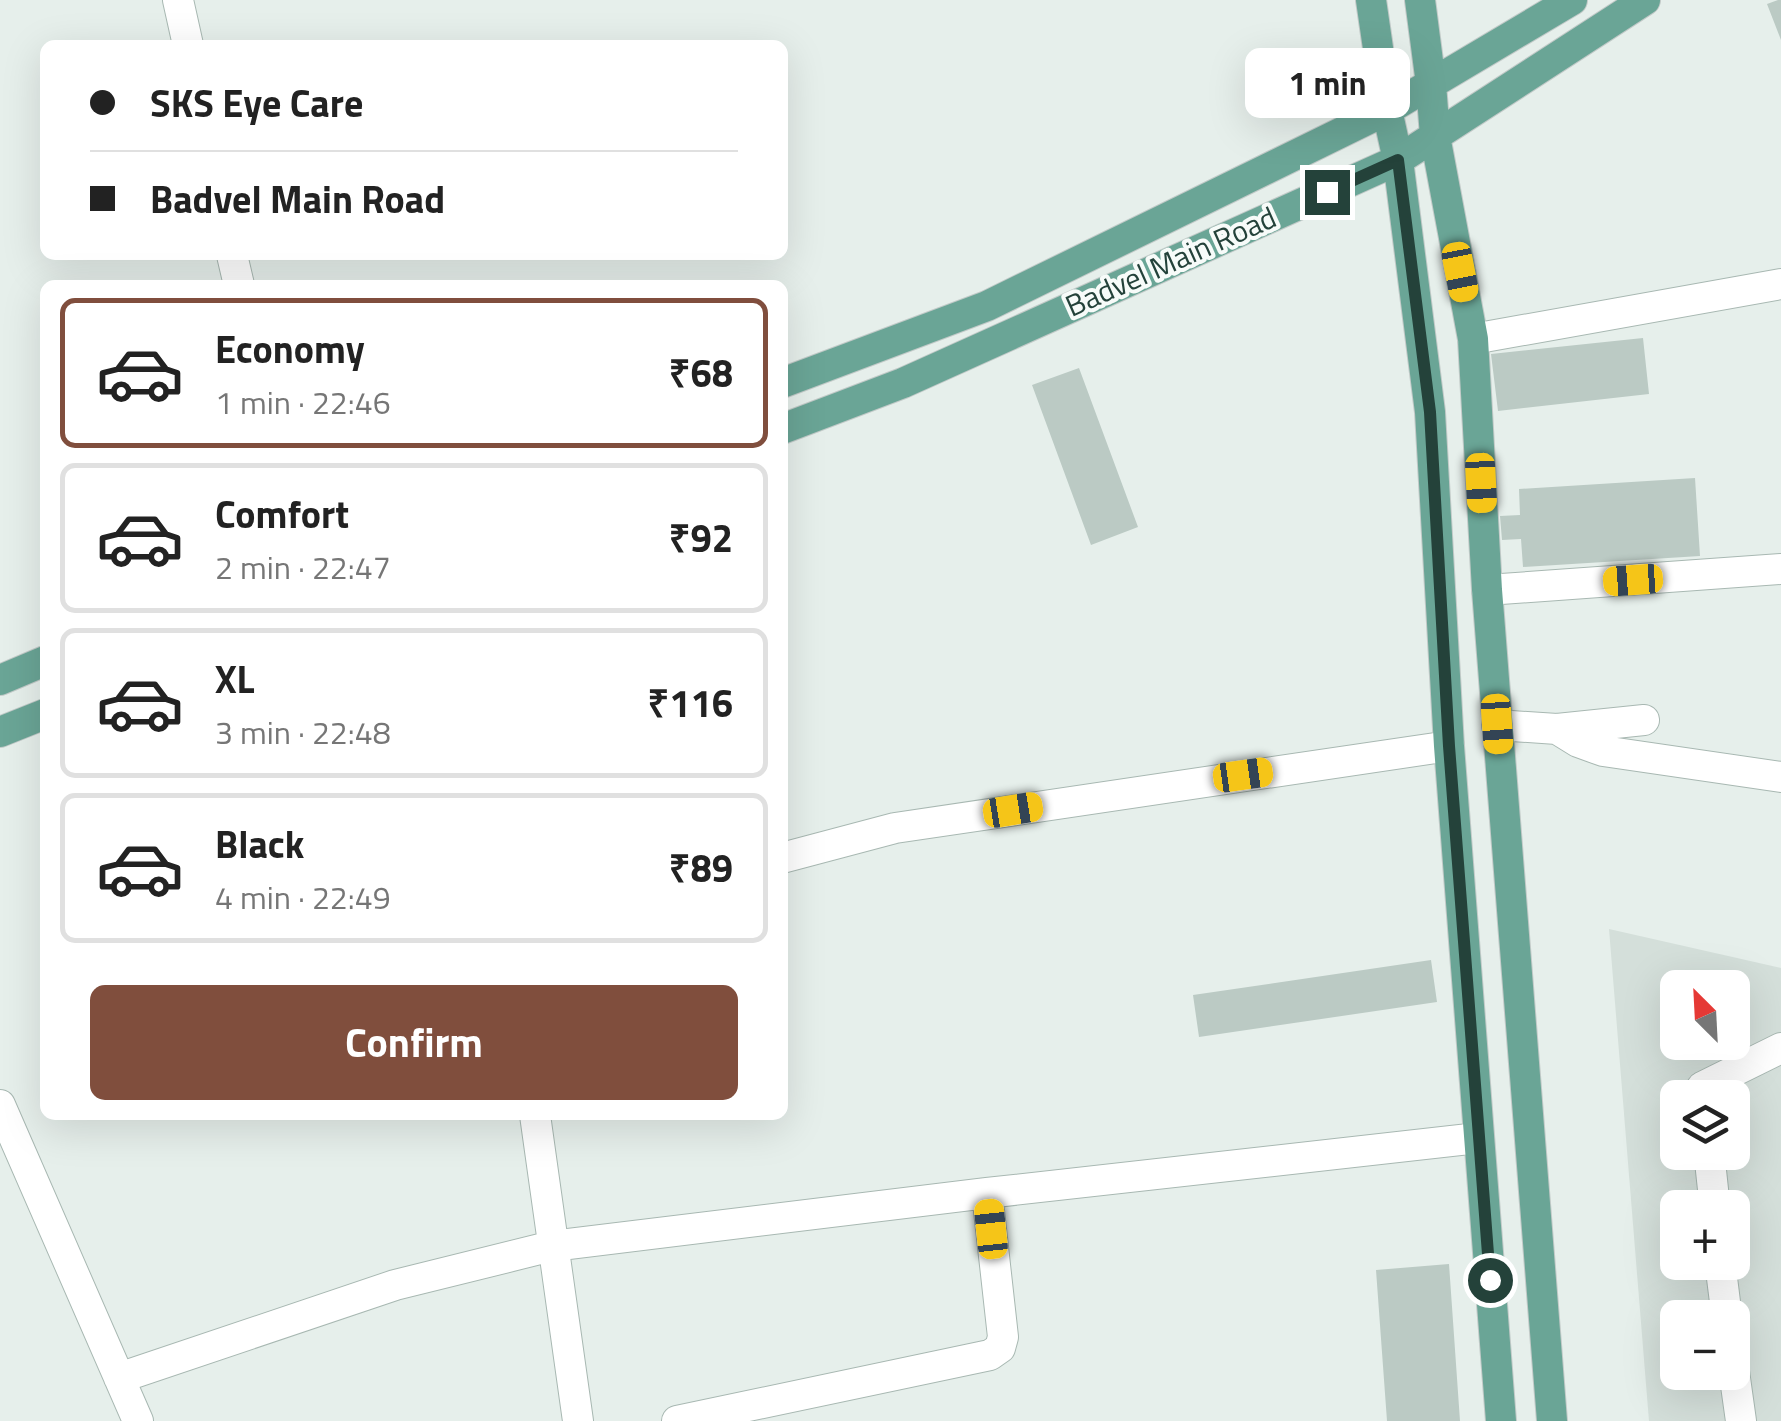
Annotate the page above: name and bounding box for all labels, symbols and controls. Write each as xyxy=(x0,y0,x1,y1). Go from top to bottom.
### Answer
callout: 1 min xyxy=(1244,47,1410,117)
text: 1 min xyxy=(1289,59,1366,107)
text: SKS Eye Care xyxy=(150,74,363,132)
text: Badvel Main Road xyxy=(150,170,445,228)
route end xyxy=(1305,170,1350,215)
street label: Badvel Main Road xyxy=(1058,194,1283,328)
car xyxy=(1440,240,1480,304)
text: Economy xyxy=(215,320,365,378)
icon: car xyxy=(95,328,185,418)
text: ₹68 xyxy=(669,344,733,402)
text: 1 min · 22:46 xyxy=(215,378,391,426)
car xyxy=(1464,452,1498,514)
text: Comfort xyxy=(215,485,349,543)
icon: car xyxy=(95,493,185,583)
text: ₹92 xyxy=(669,509,733,567)
text: 2 min · 22:47 xyxy=(215,543,391,591)
car xyxy=(1602,563,1664,597)
text: XL xyxy=(215,650,255,708)
icon: car xyxy=(95,658,185,748)
text: ₹116 xyxy=(647,674,733,732)
car xyxy=(1480,693,1514,755)
text: 3 min · 22:48 xyxy=(215,708,391,756)
car xyxy=(1211,756,1275,794)
car xyxy=(981,790,1045,830)
text: Black xyxy=(215,815,304,873)
icon: car xyxy=(95,823,185,913)
text: ₹89 xyxy=(669,839,733,897)
text: 4 min · 22:49 xyxy=(215,873,391,921)
north arrow xyxy=(1660,970,1750,1060)
map controls xyxy=(1660,970,1750,1390)
button: Confirm xyxy=(90,985,738,1100)
button: layers xyxy=(1660,1080,1750,1170)
button: + xyxy=(1660,1190,1750,1280)
car xyxy=(973,1198,1009,1260)
route start xyxy=(1468,1258,1513,1303)
button: − xyxy=(1660,1300,1750,1390)

